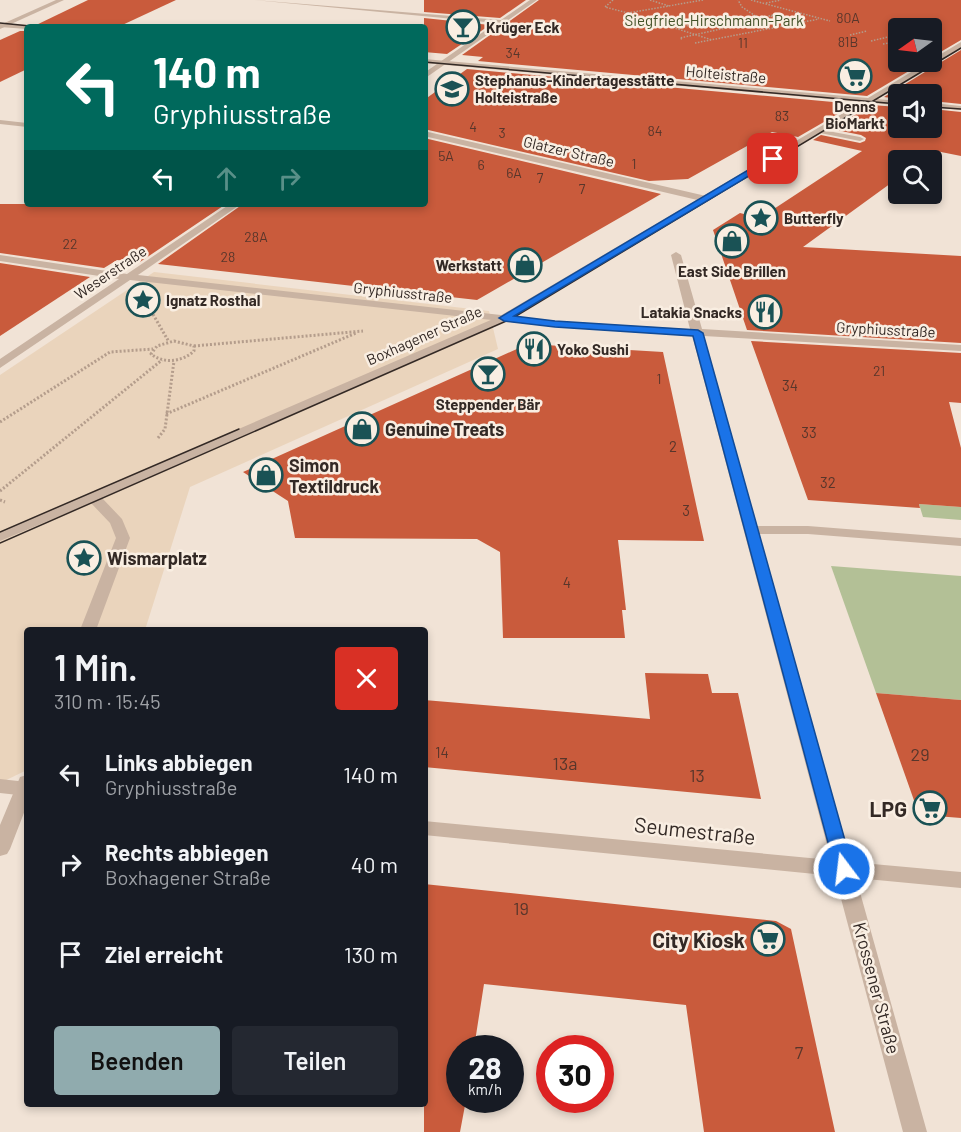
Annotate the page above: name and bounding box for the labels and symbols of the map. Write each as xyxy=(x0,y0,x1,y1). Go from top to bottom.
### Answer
bar icon: Krüger Eck xyxy=(445,9,481,45)
house number: 80A xyxy=(836,9,860,26)
park label: Siegfried-Hirschmann-Park xyxy=(625,11,804,29)
place label: Krüger Eck xyxy=(486,18,559,36)
north arrow xyxy=(888,18,942,72)
house number: 81B xyxy=(838,33,858,50)
house number: 11 xyxy=(738,34,748,51)
house number: 34 xyxy=(506,44,520,61)
supermarket icon: Denns BioMarkt xyxy=(837,58,873,94)
street label: Holteistraße xyxy=(685,62,767,86)
school or university icon: Stephanus-Kindertagesstätte Holteistraße xyxy=(434,71,470,107)
place label: Stephanus-Kindertagesstätte Holteistraße xyxy=(475,71,674,106)
place label: Denns BioMarkt xyxy=(825,97,885,132)
house number: 83 xyxy=(775,107,789,124)
house number: 4 xyxy=(469,118,477,135)
house number: 84 xyxy=(647,122,663,139)
house number: 3 xyxy=(498,124,506,141)
street label: Glatzer Straße xyxy=(522,132,616,170)
pin xyxy=(747,133,798,184)
house number: 5A xyxy=(438,147,454,164)
house number: 1 xyxy=(632,155,636,172)
house number: 6 xyxy=(477,156,485,173)
house number: 6A xyxy=(506,164,522,181)
house number: 7 xyxy=(537,169,544,186)
house number: 7 xyxy=(579,180,586,197)
place icon: Butterfly xyxy=(743,200,779,236)
place label: Butterfly xyxy=(784,209,844,227)
shop icon: East Side Brillen xyxy=(714,223,750,259)
house number: 28A xyxy=(244,228,268,245)
house number: 22 xyxy=(62,235,78,252)
street label: Weserstraße xyxy=(71,241,149,303)
shop icon: Werkstatt xyxy=(507,247,543,283)
house number: 28 xyxy=(221,248,235,265)
place label: Werkstatt xyxy=(436,256,502,274)
place label: East Side Brillen xyxy=(678,262,786,280)
street label: Gryphiusstraße xyxy=(353,278,453,306)
place icon: Ignatz Rosthal xyxy=(125,282,161,318)
place label: Ignatz Rosthal xyxy=(166,291,260,309)
restaurant icon: Latakia Snacks xyxy=(747,294,783,330)
street label: Boxhagener Straße xyxy=(363,301,485,369)
place label: Latakia Snacks xyxy=(641,303,742,321)
street label: Gryphiusstraße xyxy=(836,317,936,341)
restaurant icon: Yoko Sushi xyxy=(516,331,552,367)
place label: Yoko Sushi xyxy=(557,340,629,358)
bar icon: Steppender Bär xyxy=(470,356,506,392)
house number: 21 xyxy=(873,362,885,379)
house number: 1 xyxy=(657,370,661,387)
house number: 34 xyxy=(782,376,798,394)
place label: Steppender Bär xyxy=(436,395,540,413)
shop icon: Genuine Treats xyxy=(344,411,380,447)
place label: Genuine Treats xyxy=(385,418,504,440)
house number: 33 xyxy=(801,423,817,441)
house number: 2 xyxy=(669,437,677,455)
place label: Simon Textildruck xyxy=(289,454,379,497)
shop icon: Simon Textildruck xyxy=(248,457,284,493)
house number: 32 xyxy=(820,473,836,491)
house number: 3 xyxy=(682,501,690,519)
place icon: Wismarplatz xyxy=(66,540,102,576)
place label: Wismarplatz xyxy=(107,547,207,569)
house number: 4 xyxy=(563,573,571,591)
house number: 14 xyxy=(435,743,449,761)
house number: 29 xyxy=(910,743,930,765)
house number: 13a xyxy=(553,752,577,774)
house number: 13 xyxy=(689,764,705,786)
supermarket icon: LPG xyxy=(912,790,948,826)
place label: LPG xyxy=(870,796,907,821)
street label: Seumestraße xyxy=(633,811,757,849)
position arrow xyxy=(812,837,876,901)
house number: 19 xyxy=(513,897,529,919)
street label: Krossener Straße xyxy=(849,920,905,1056)
supermarket icon: City Kiosk xyxy=(750,921,786,957)
place label: City Kiosk xyxy=(652,927,745,952)
speed limit sign: 30 xyxy=(536,1035,614,1113)
house number: 7 xyxy=(795,1041,804,1063)

